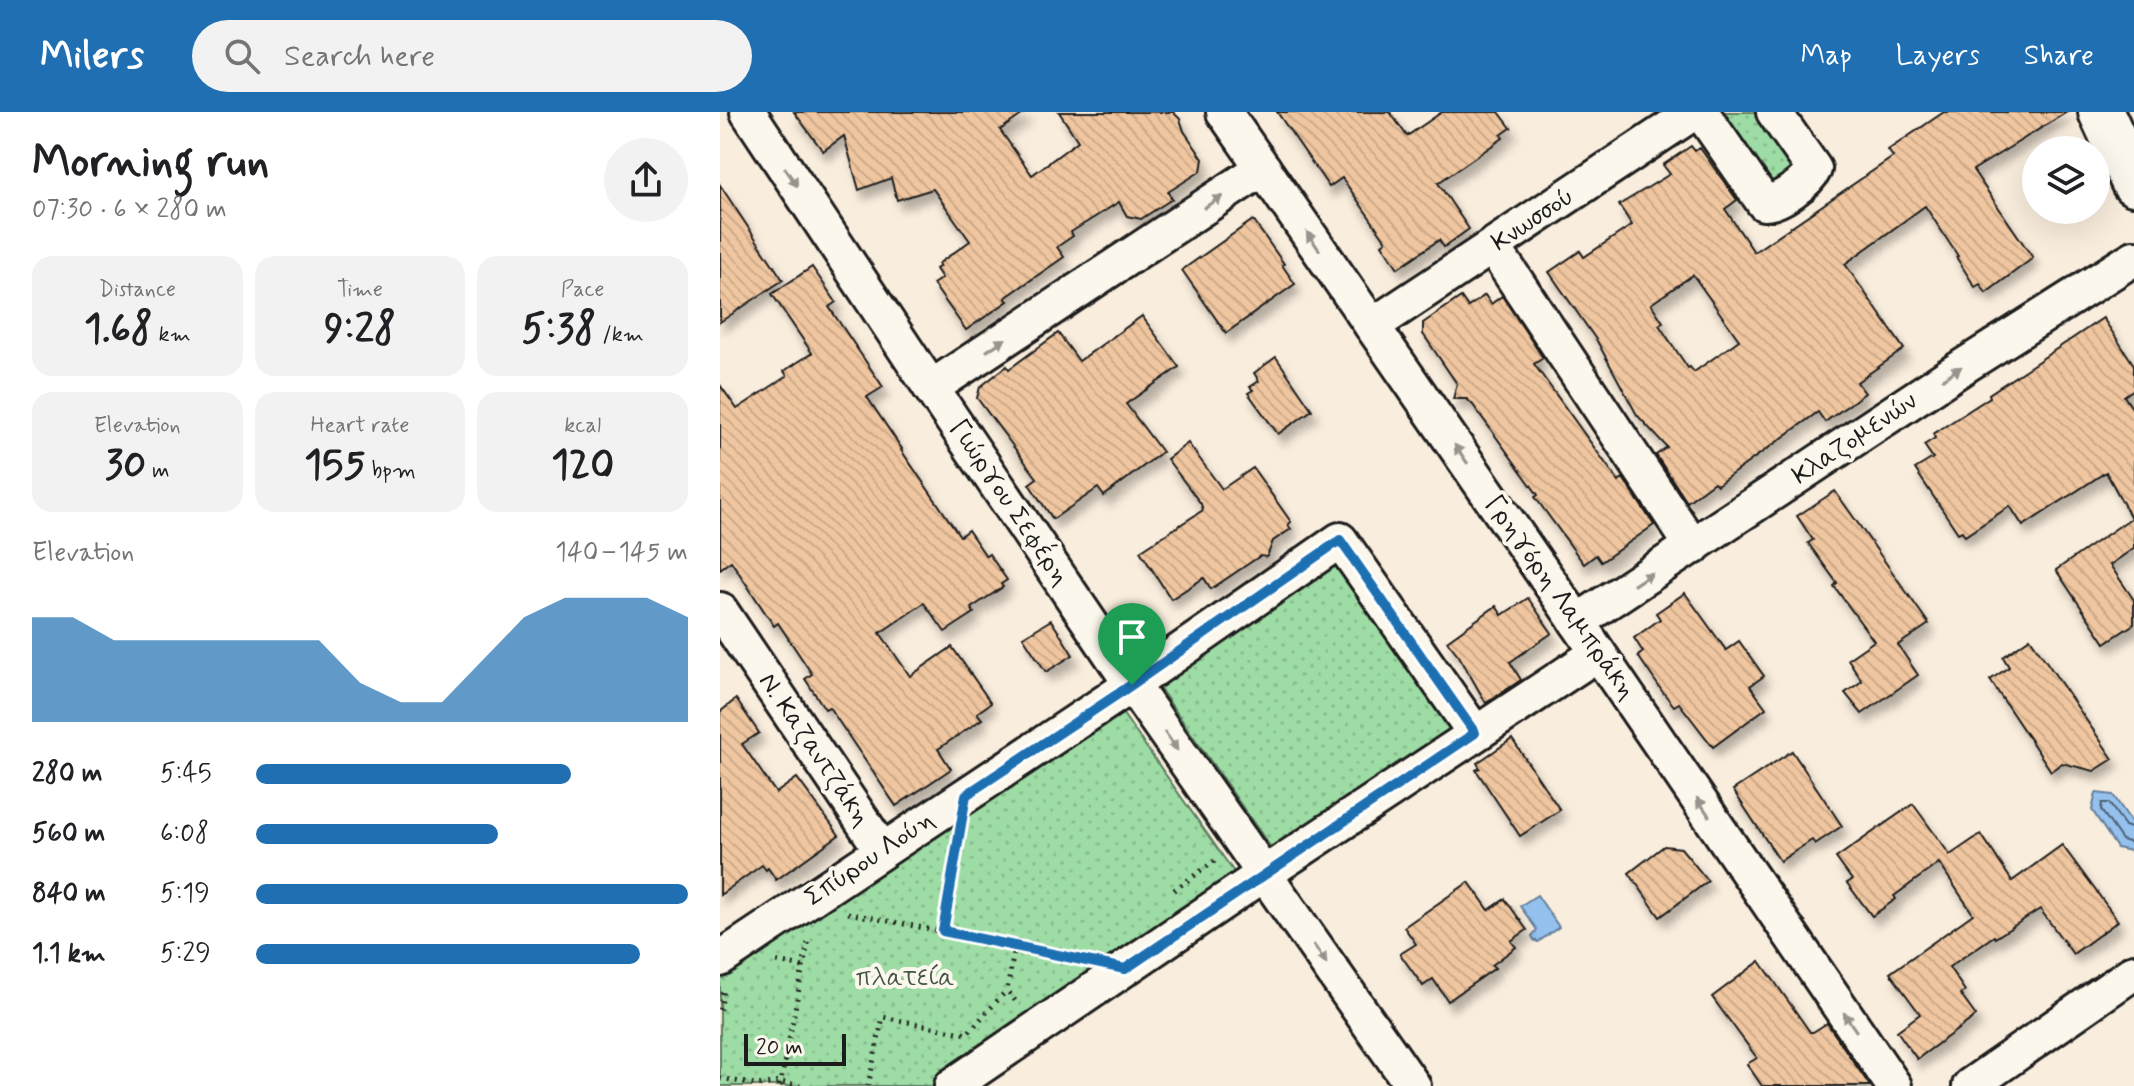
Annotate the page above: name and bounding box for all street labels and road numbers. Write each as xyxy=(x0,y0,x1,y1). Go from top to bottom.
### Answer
street label: Κνωσσού xyxy=(1485,180,1581,260)
street label: Κλαζομενών xyxy=(1786,385,1924,493)
street label: Γιώργου Σεφέρη xyxy=(941,413,1077,593)
street label: Γρηγόρη Λαμπράκη xyxy=(1477,489,1643,707)
street label: Ν. Καζαντζάκη xyxy=(750,667,878,833)
street label: Σπύρου Λούη xyxy=(799,803,941,915)

